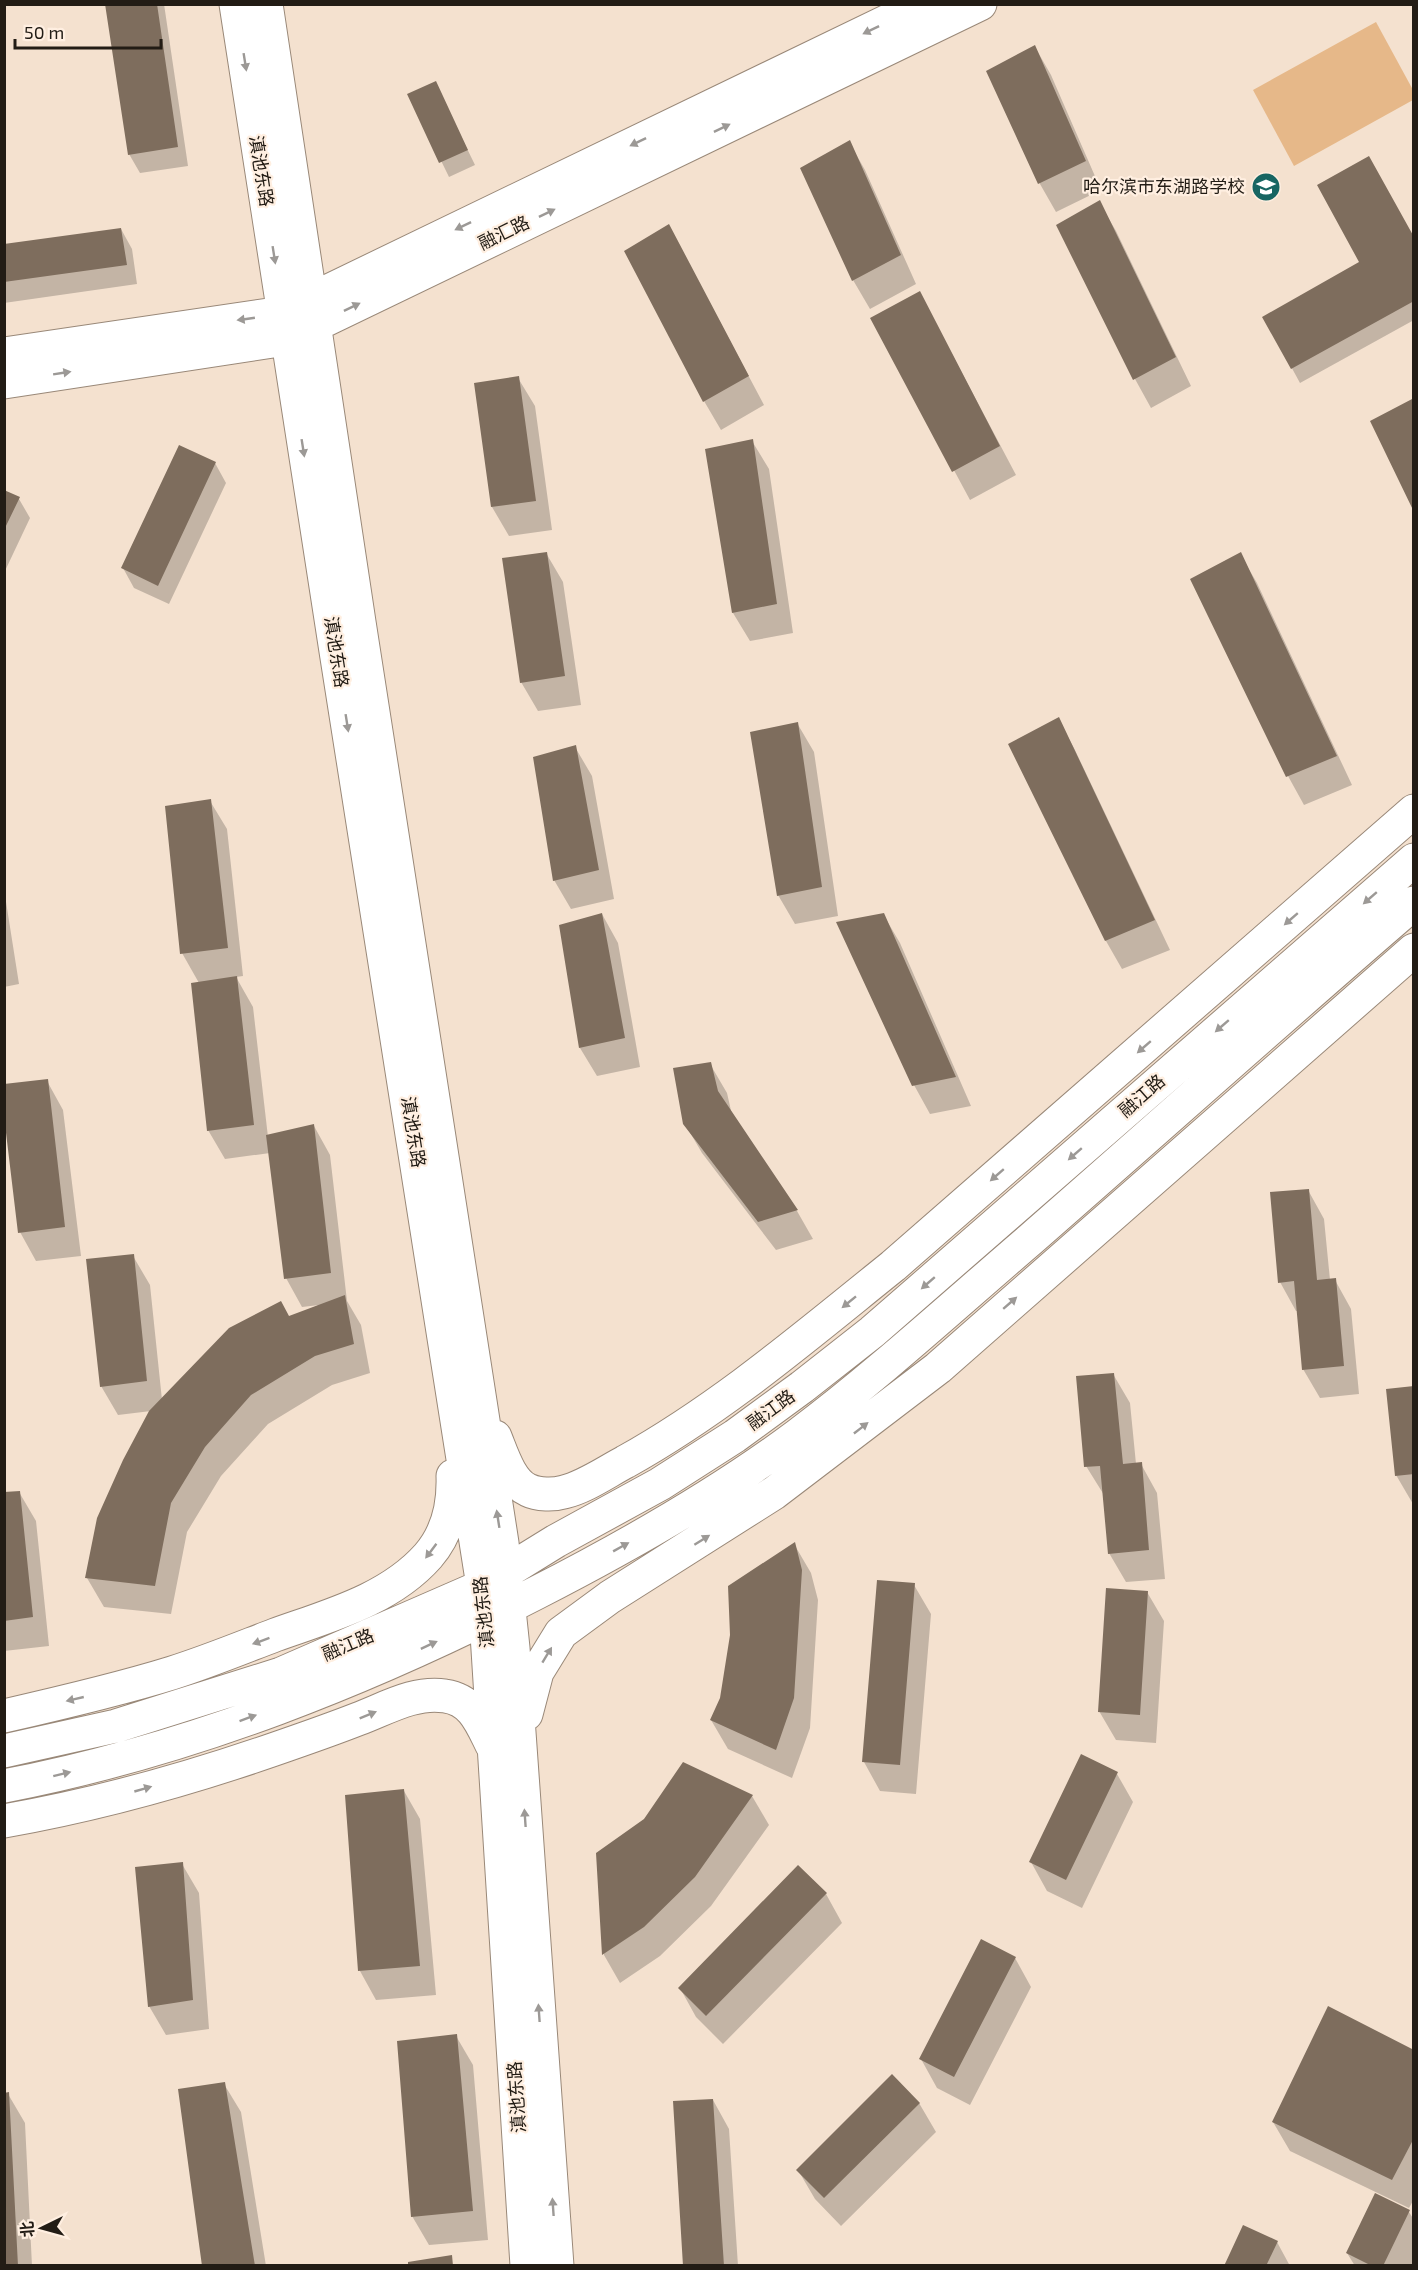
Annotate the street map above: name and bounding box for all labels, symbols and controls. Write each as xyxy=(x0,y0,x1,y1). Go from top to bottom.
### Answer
scale bar xyxy=(15,12,160,50)
text: 50 m xyxy=(24,21,64,43)
one-way arrow xyxy=(862,25,879,34)
one-way arrow xyxy=(241,53,250,72)
one-way arrow xyxy=(714,124,731,133)
street label: 滇池东路 xyxy=(245,134,278,208)
one-way arrow xyxy=(630,137,647,146)
school or university icon: 哈尔滨市东湖路学校 xyxy=(1250,171,1282,203)
place label: 哈尔滨市东湖路学校 xyxy=(1083,175,1245,197)
one-way arrow xyxy=(538,208,555,218)
street label: 融汇路 xyxy=(474,210,533,254)
one-way arrow xyxy=(454,222,471,231)
one-way arrow xyxy=(269,246,278,265)
one-way arrow xyxy=(344,302,361,311)
one-way arrow xyxy=(236,314,255,323)
one-way arrow xyxy=(53,369,72,378)
one-way arrow xyxy=(299,439,308,458)
street label: 滇池东路 xyxy=(320,615,353,689)
one-way arrow xyxy=(343,714,352,733)
one-way arrow xyxy=(1362,891,1377,905)
one-way arrow xyxy=(1284,912,1299,925)
one-way arrow xyxy=(1215,1019,1230,1032)
one-way arrow xyxy=(1137,1040,1152,1053)
street label: 融江路 xyxy=(1114,1069,1169,1121)
street label: 滇池东路 xyxy=(397,1095,430,1169)
one-way arrow xyxy=(1068,1147,1083,1160)
one-way arrow xyxy=(990,1168,1005,1181)
one-way arrow xyxy=(920,1276,936,1289)
one-way arrow xyxy=(841,1295,856,1307)
one-way arrow xyxy=(1002,1296,1018,1309)
street label: 融江路 xyxy=(742,1384,799,1434)
one-way arrow xyxy=(853,1421,869,1434)
one-way arrow xyxy=(494,1510,503,1529)
one-way arrow xyxy=(694,1535,710,1546)
one-way arrow xyxy=(613,1542,630,1552)
one-way arrow xyxy=(424,1543,437,1559)
street label: 滇池东路 xyxy=(468,1575,498,1649)
street label: 融江路 xyxy=(318,1623,377,1665)
one-way arrow xyxy=(252,1636,270,1646)
one-way arrow xyxy=(420,1640,437,1649)
one-way arrow xyxy=(541,1647,552,1663)
one-way arrow xyxy=(66,1695,84,1705)
one-way arrow xyxy=(359,1710,377,1719)
one-way arrow xyxy=(240,1713,258,1723)
one-way arrow xyxy=(52,1768,71,1778)
one-way arrow xyxy=(134,1784,152,1793)
one-way arrow xyxy=(520,1809,529,1828)
one-way arrow xyxy=(534,2003,543,2022)
street label: 滇池东路 xyxy=(503,2060,529,2134)
north arrow xyxy=(12,2198,72,2258)
one-way arrow xyxy=(548,2198,557,2217)
text: 北 xyxy=(16,2221,37,2238)

